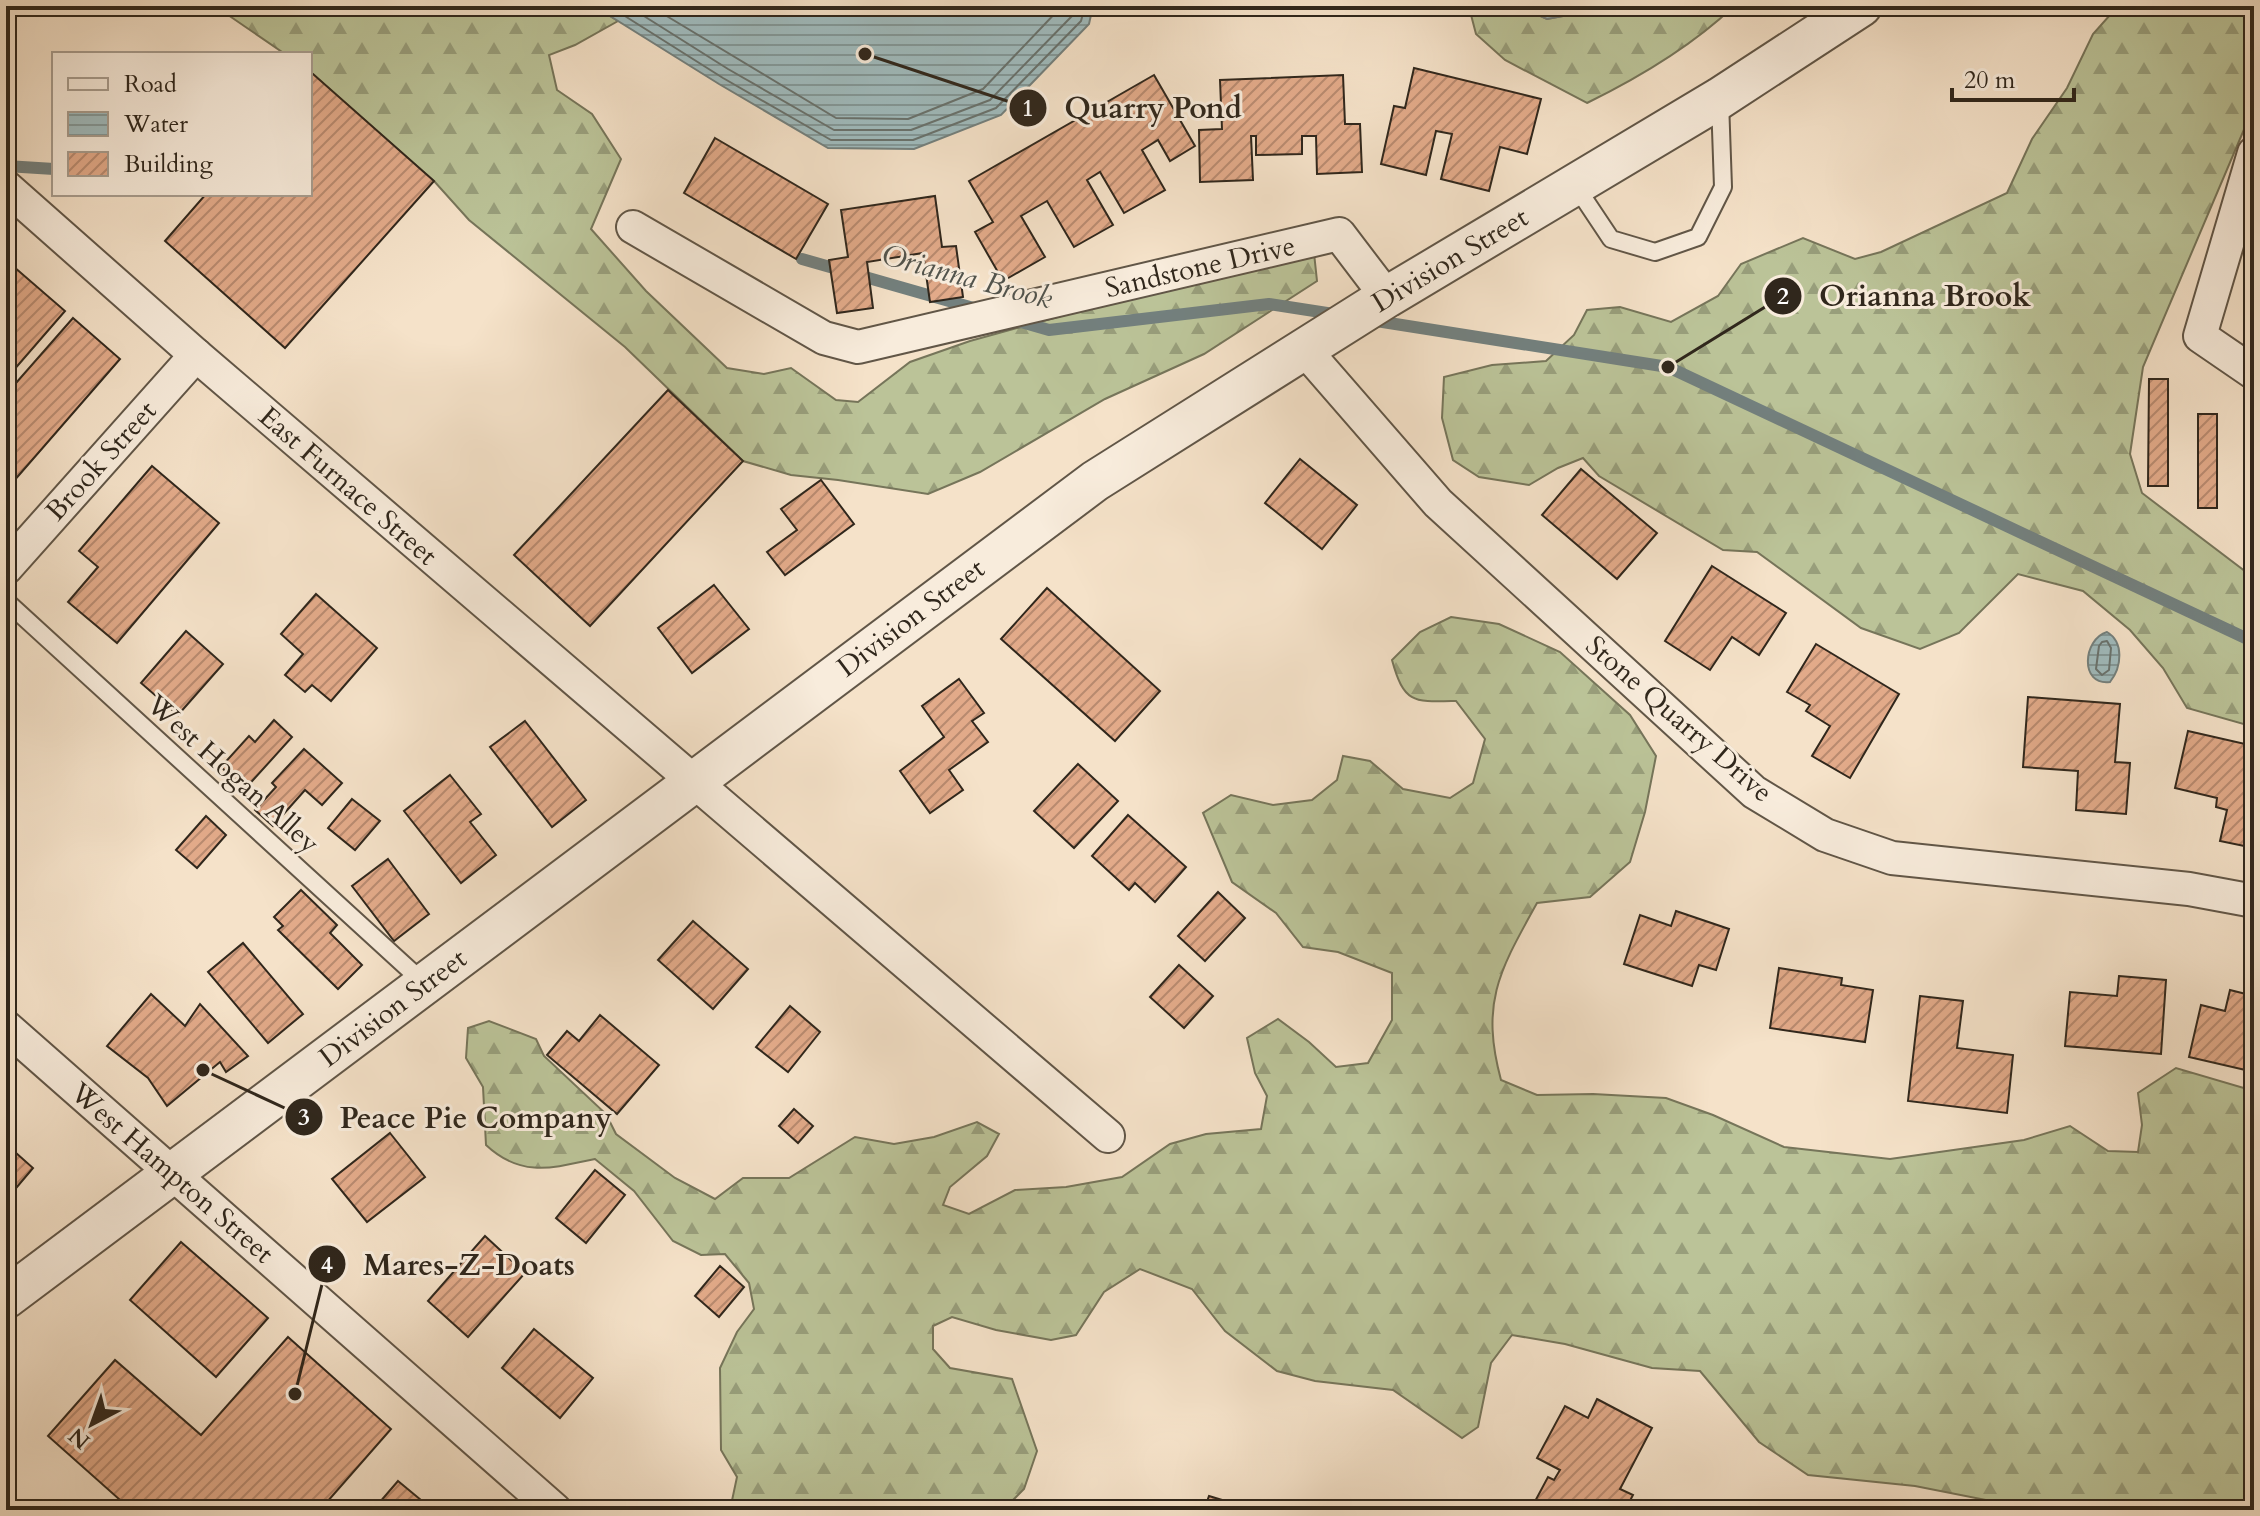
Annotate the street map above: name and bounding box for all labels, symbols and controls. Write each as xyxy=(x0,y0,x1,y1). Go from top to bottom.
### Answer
legend xyxy=(52,52,312,196)
scale bar xyxy=(1952,52,2074,102)
text: 20 m xyxy=(1964,64,2016,97)
text: Road xyxy=(124,68,177,101)
callout: Quarry Pond xyxy=(1008,81,1258,135)
text: Quarry Pond xyxy=(1064,88,1242,129)
text: 1 xyxy=(1022,92,1034,125)
text: Water xyxy=(123,108,188,141)
text: Building xyxy=(124,148,214,181)
street label: Division Street xyxy=(1365,198,1535,322)
street label: Sandstone Drive xyxy=(1101,227,1299,307)
water label: Orianna Brook xyxy=(877,234,1057,320)
callout: Orianna Brook xyxy=(1763,269,2047,323)
text: Orianna Brook xyxy=(1819,276,2031,317)
text: 2 xyxy=(1777,280,1789,313)
street label: Brook Street xyxy=(37,393,165,529)
street label: East Furnace Street xyxy=(251,398,445,574)
street label: Division Street xyxy=(829,550,993,686)
street label: Stone Quarry Drive xyxy=(1577,627,1781,811)
street label: West Hogan Alley xyxy=(137,685,328,862)
street label: Division Street xyxy=(311,940,475,1076)
street label: West Hampton Street xyxy=(61,1073,282,1272)
callout: Peace Pie Company xyxy=(284,1090,628,1144)
text: Peace Pie Company xyxy=(340,1098,612,1139)
text: 3 xyxy=(298,1101,310,1134)
callout: Mares-Z-Doats xyxy=(307,1237,591,1291)
text: Mares-Z-Doats xyxy=(363,1245,575,1286)
text: 4 xyxy=(321,1249,333,1282)
north arrow xyxy=(52,1384,132,1464)
text: N xyxy=(62,1421,97,1456)

